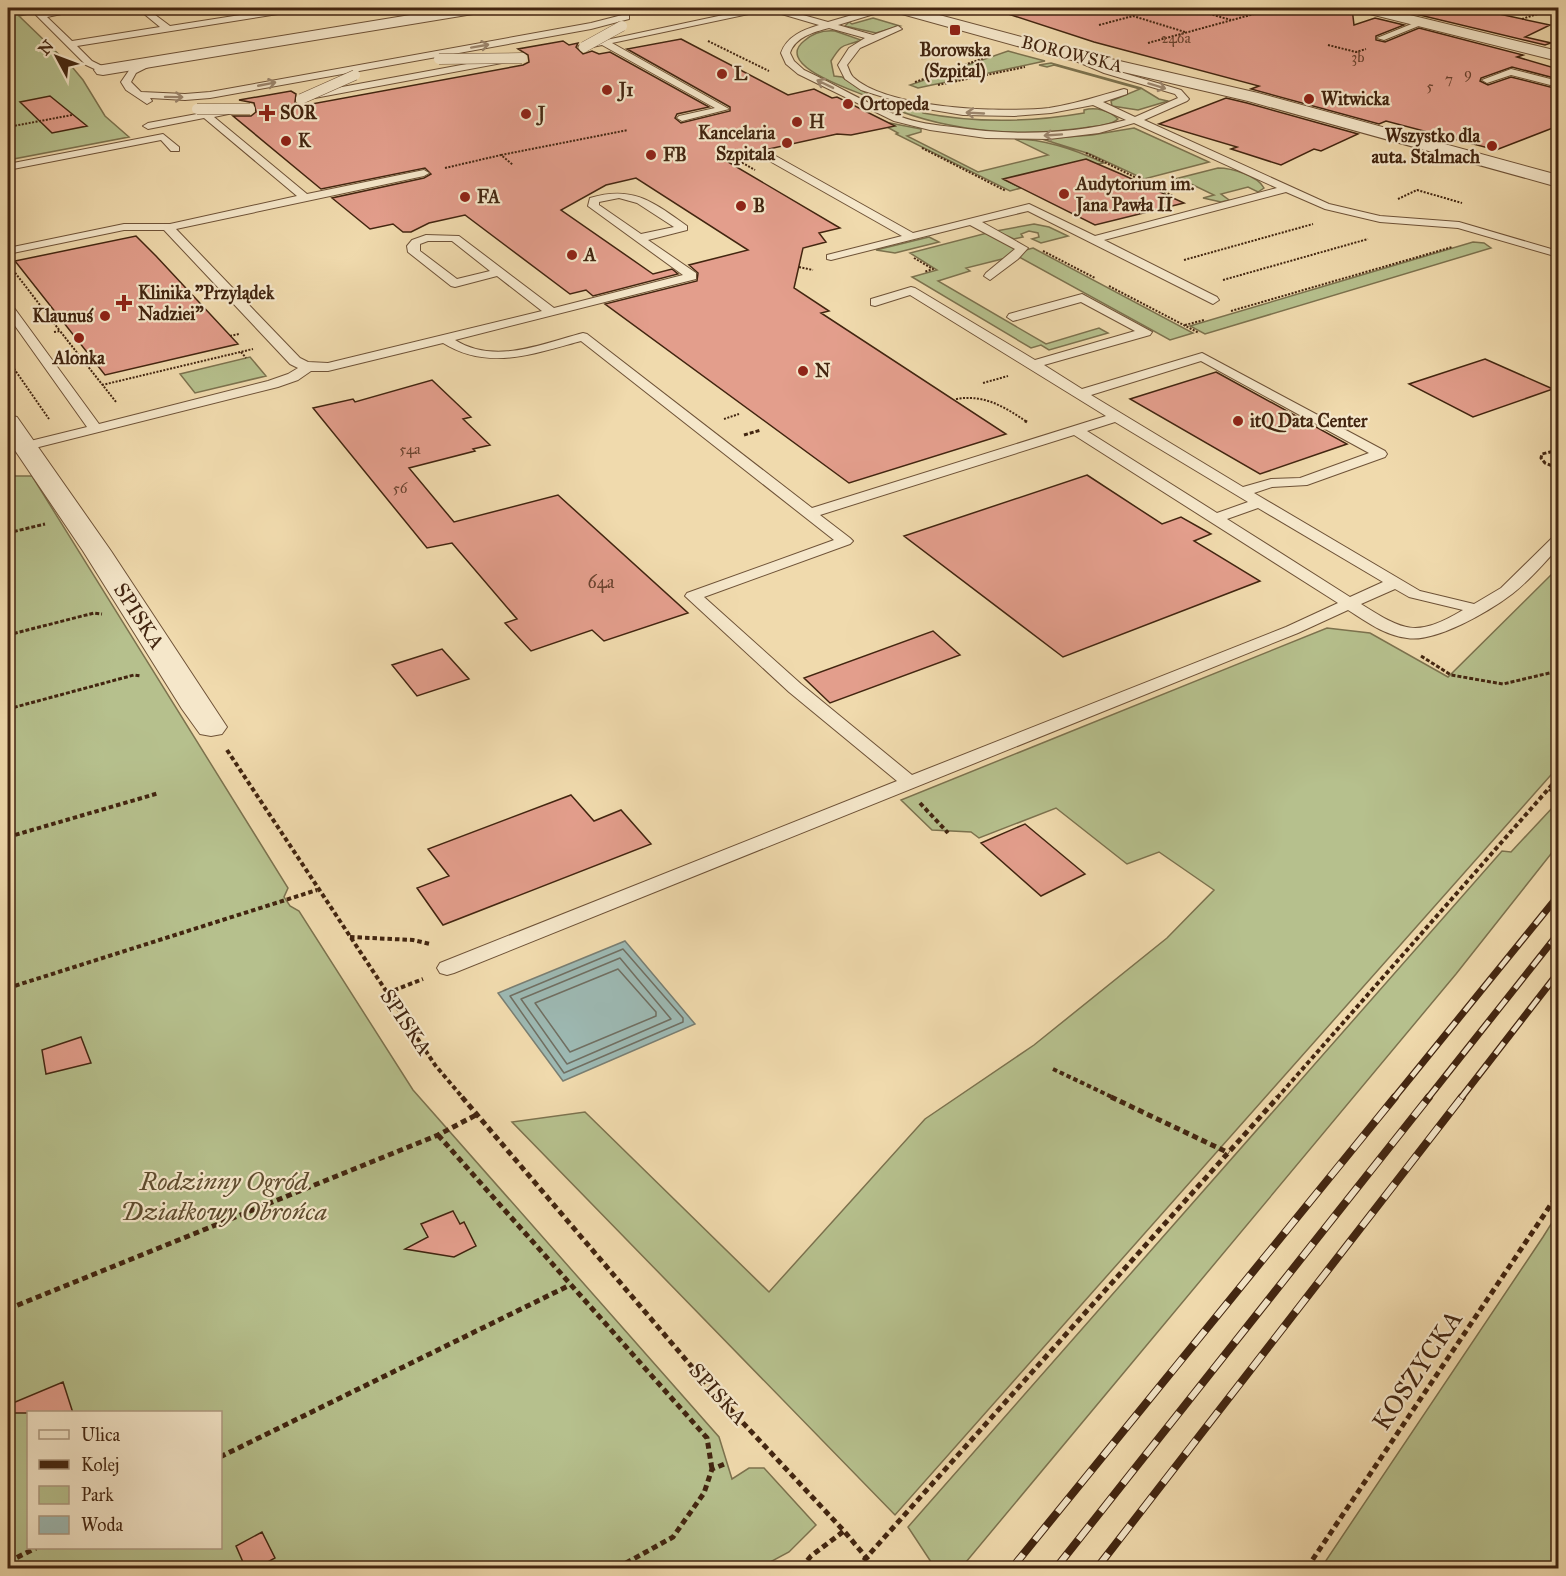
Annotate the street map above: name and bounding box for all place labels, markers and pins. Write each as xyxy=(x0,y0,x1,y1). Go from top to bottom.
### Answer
marker: Borowska (Szpital) xyxy=(948,23,962,37)
place label: Borowska (Szpital) xyxy=(919,39,991,83)
place label: L xyxy=(734,63,748,85)
marker: L xyxy=(715,67,729,81)
place label: J1 xyxy=(617,79,633,102)
marker: J1 xyxy=(600,83,614,97)
place label: Witwicka xyxy=(1321,88,1390,110)
marker: Witwicka xyxy=(1302,92,1316,106)
place label: Ortopeda xyxy=(860,93,930,116)
marker: Ortopeda xyxy=(841,97,855,111)
place label: SOR xyxy=(280,102,318,124)
place label: J xyxy=(536,103,546,126)
marker: SOR xyxy=(258,104,276,122)
marker: J xyxy=(519,107,533,121)
place label: H xyxy=(809,111,825,133)
marker: H xyxy=(790,115,804,129)
place label: Kancelaria Szpitala xyxy=(698,122,775,166)
place label: Wszystko dla auta. Stalmach xyxy=(1371,125,1481,168)
place label: K xyxy=(298,130,312,152)
marker: K xyxy=(279,134,293,148)
marker: Kancelaria Szpitala xyxy=(780,136,794,150)
marker: Wszystko dla auta. Stalmach xyxy=(1485,139,1499,153)
place label: FB xyxy=(663,144,687,166)
marker: FB xyxy=(644,148,658,162)
place label: Audytorium im. Jana Pawła II xyxy=(1074,173,1195,217)
place label: FA xyxy=(477,186,501,208)
marker: Audytorium im. Jana Pawła II xyxy=(1057,187,1071,201)
marker: FA xyxy=(458,190,472,204)
place label: B xyxy=(753,195,765,217)
marker: B xyxy=(734,199,748,213)
place label: A xyxy=(583,244,597,266)
marker: A xyxy=(565,248,579,262)
place label: Klinika "Przylądek Nadziei" xyxy=(138,282,275,325)
marker: Klinika "Przylądek Nadziei" xyxy=(115,294,133,312)
place label: Klaunuś xyxy=(32,305,94,327)
marker: Klaunuś xyxy=(98,309,112,323)
marker: Alonka xyxy=(72,331,86,345)
place label: Alonka xyxy=(52,347,105,369)
place label: N xyxy=(815,360,831,382)
marker: N xyxy=(796,364,810,378)
place label: itQ Data Center xyxy=(1250,410,1369,433)
marker: itQ Data Center xyxy=(1231,414,1245,428)

